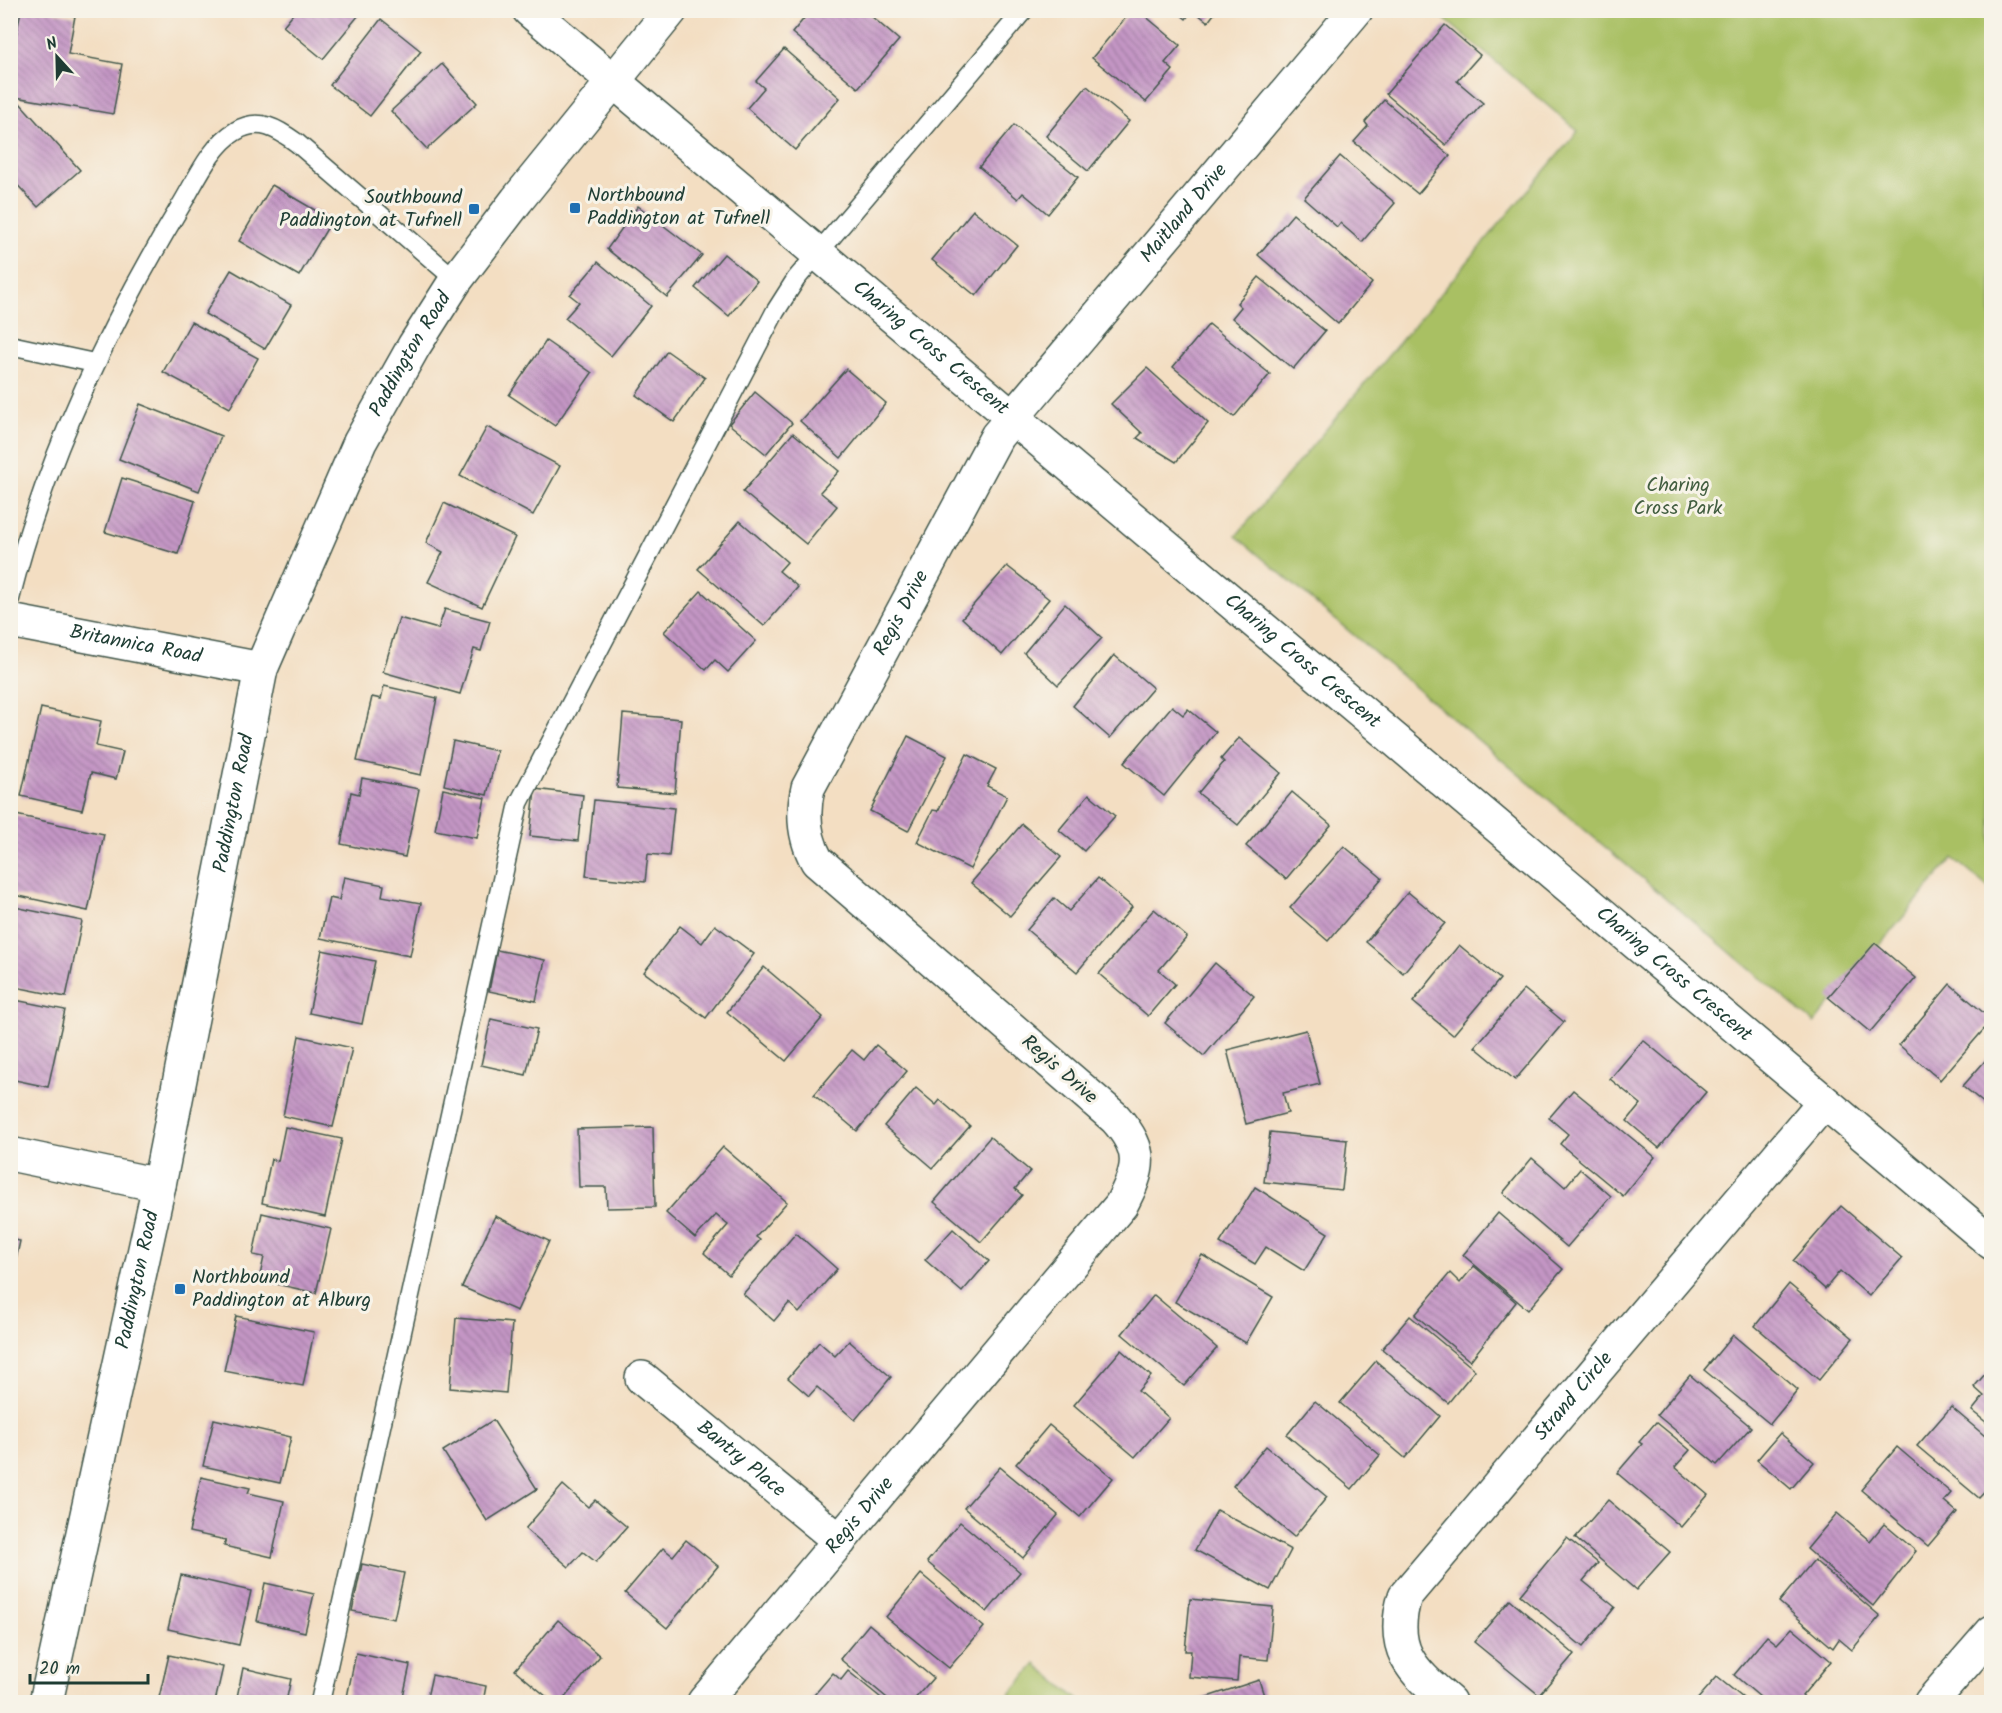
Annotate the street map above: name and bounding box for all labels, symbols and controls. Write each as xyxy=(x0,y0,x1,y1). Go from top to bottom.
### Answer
north arrow xyxy=(27,27,87,87)
text: N xyxy=(43,31,61,58)
street label: Maitland Drive xyxy=(1133,157,1236,271)
place label: Northbound Paddington at Tufnell xyxy=(587,180,770,235)
place label: Southbound Paddington at Tufnell xyxy=(279,182,463,237)
marker: Northbound Paddington at Tufnell xyxy=(568,201,582,215)
marker: Southbound Paddington at Tufnell xyxy=(467,202,481,216)
street label: Charing Cross Crescent xyxy=(845,273,1016,424)
street label: Paddington Road xyxy=(361,285,461,423)
park label: Charing Cross Park xyxy=(1634,470,1723,525)
street label: Regis Drive xyxy=(866,565,938,662)
street label: Charing Cross Crescent xyxy=(1216,586,1388,737)
street label: Britannica Road xyxy=(67,617,205,674)
street label: Paddington Road xyxy=(205,730,264,876)
street label: Charing Cross Crescent xyxy=(1588,899,1759,1051)
street label: Regis Drive xyxy=(1013,1027,1105,1113)
street label: Paddington Road xyxy=(108,1207,169,1352)
place label: Northbound Paddington at Alburg xyxy=(192,1262,371,1317)
marker: Northbound Paddington at Alburg xyxy=(173,1282,187,1296)
street label: Strand Circle xyxy=(1526,1345,1622,1449)
street label: Bantry Place xyxy=(689,1413,793,1506)
street label: Regis Drive xyxy=(818,1470,902,1562)
scale bar xyxy=(30,1647,148,1685)
text: 20 m xyxy=(39,1655,80,1684)

